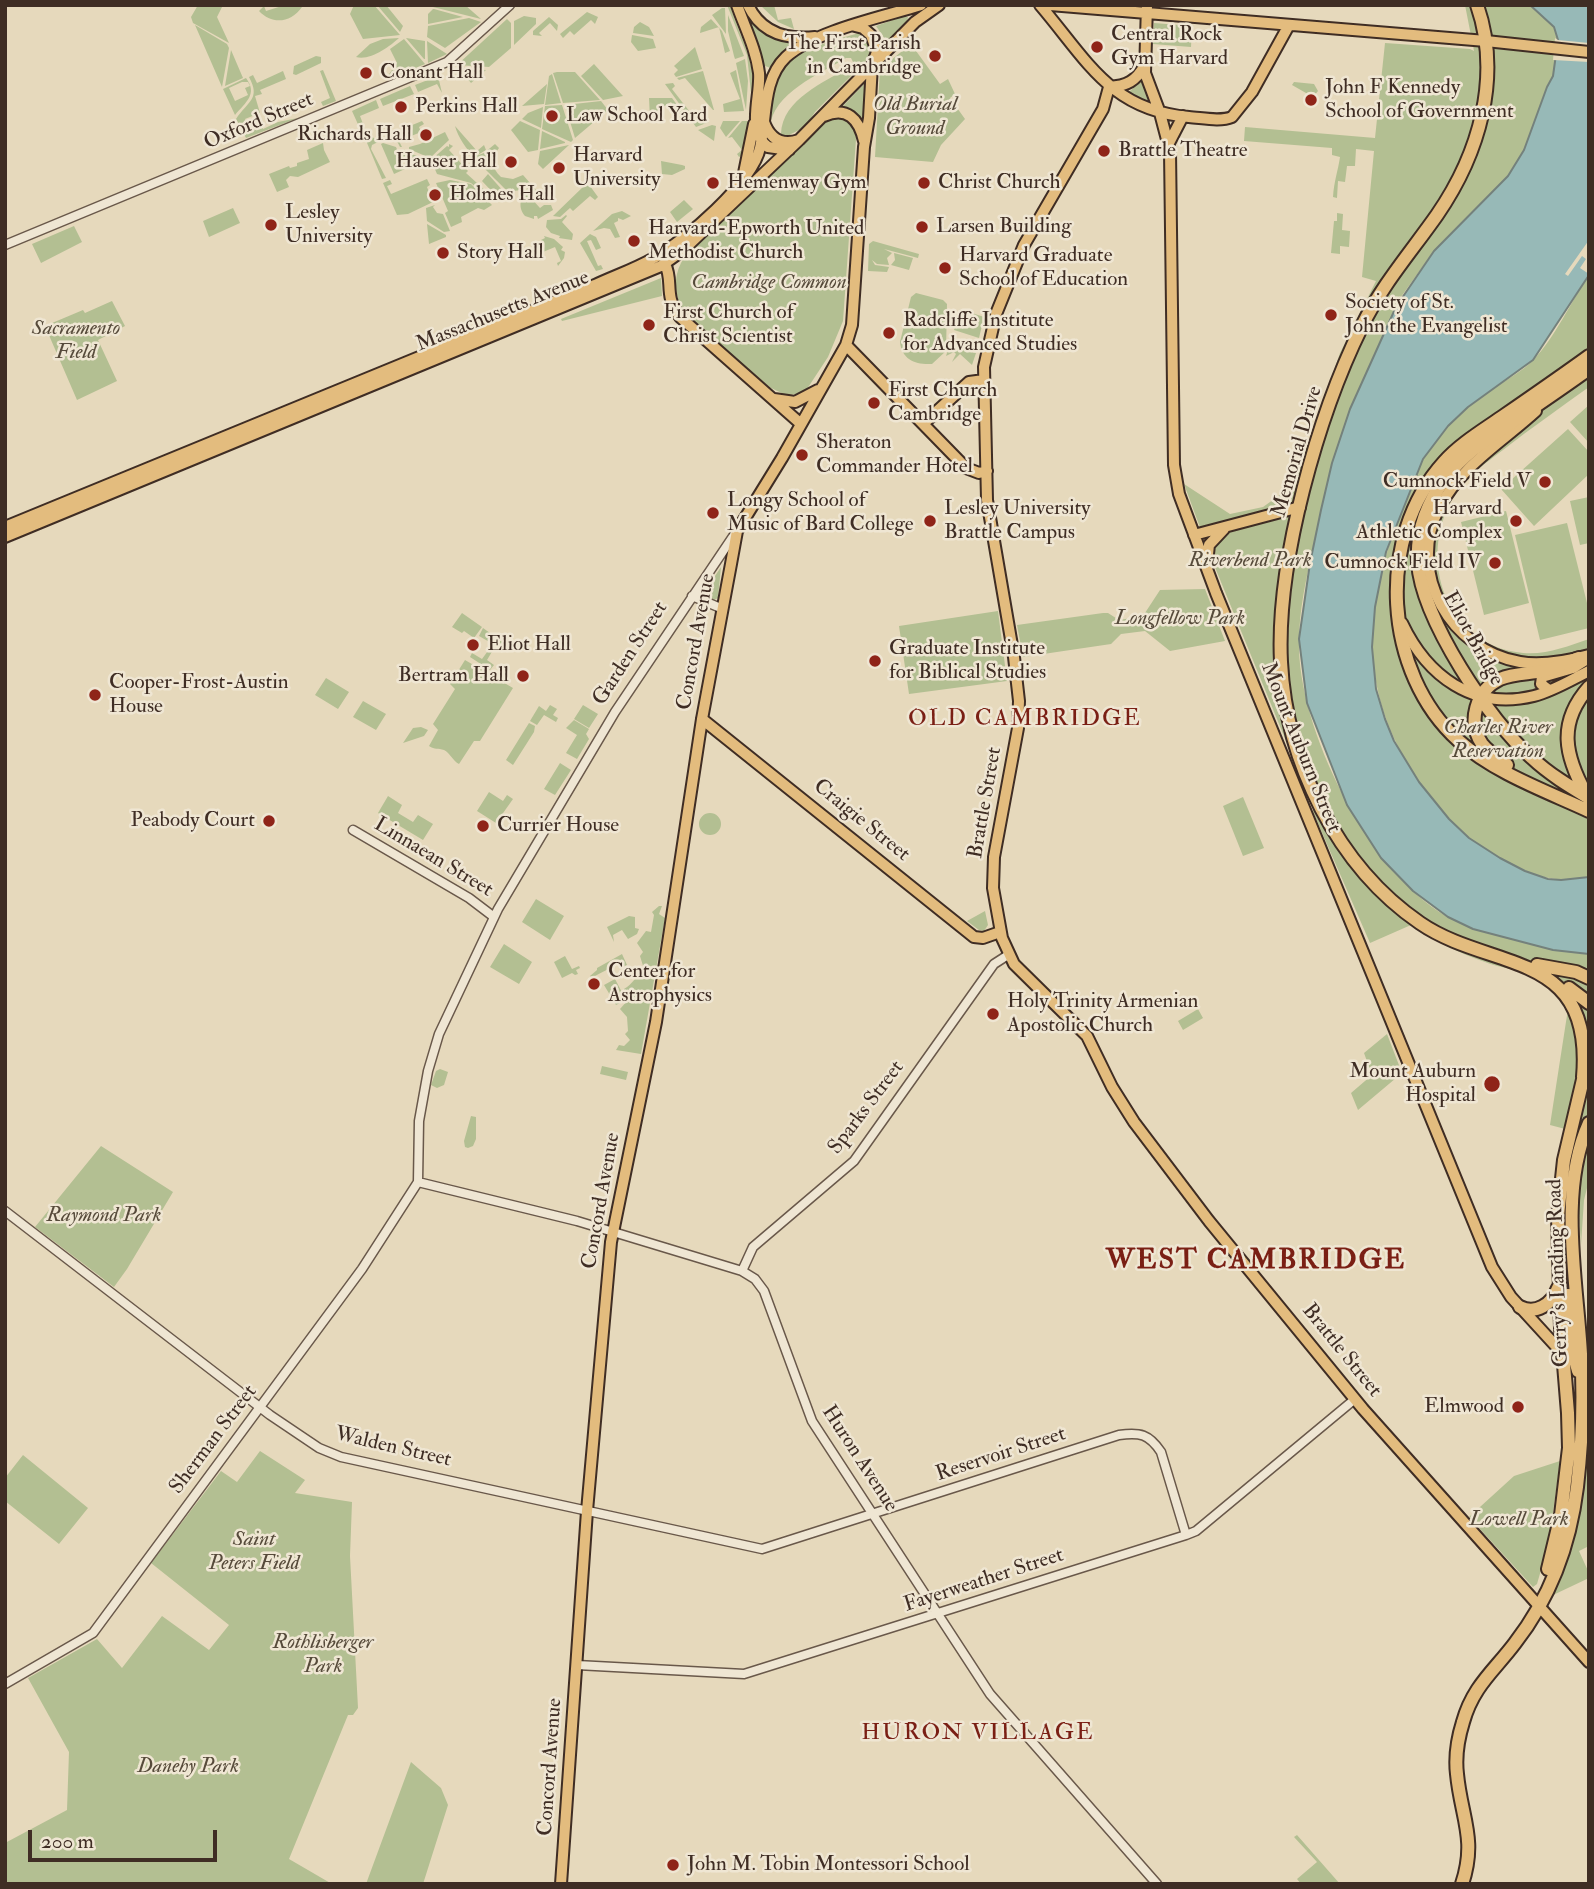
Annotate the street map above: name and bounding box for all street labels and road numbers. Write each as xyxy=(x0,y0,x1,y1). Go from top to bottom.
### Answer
street label: Oxford Street xyxy=(201,88,317,156)
street label: Massachusetts Avenue xyxy=(413,266,593,358)
street label: Memorial Drive xyxy=(1267,384,1329,520)
street label: Concord Avenue xyxy=(673,572,721,712)
street label: Eliot Bridge xyxy=(1436,588,1508,690)
street label: Garden Street xyxy=(588,597,674,711)
street label: Mount Auburn Street xyxy=(1254,659,1346,837)
street label: Brattle Street xyxy=(964,745,1008,861)
street label: Craigie Street xyxy=(808,774,914,868)
street label: Linnaean Street xyxy=(369,813,497,903)
street label: Sparks Street xyxy=(824,1056,910,1160)
street label: Concord Avenue xyxy=(578,1131,626,1271)
street label: Gerry's Landing Road xyxy=(1543,1178,1575,1368)
street label: Brattle Street xyxy=(1296,1299,1386,1403)
street label: Sherman Street xyxy=(165,1380,263,1500)
street label: Huron Avenue xyxy=(815,1401,903,1517)
street label: Walden Street xyxy=(332,1422,454,1474)
street label: Reservoir Street xyxy=(933,1422,1069,1488)
street label: Fayerweather Street xyxy=(901,1543,1067,1619)
street label: Concord Avenue xyxy=(534,1697,568,1837)

